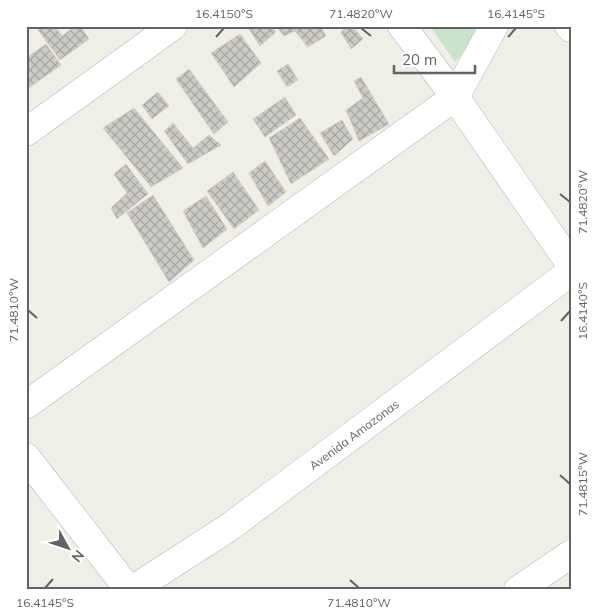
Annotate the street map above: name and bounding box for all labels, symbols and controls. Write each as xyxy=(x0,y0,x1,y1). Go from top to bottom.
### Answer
text: 16.4150°S xyxy=(195,6,253,21)
text: 71.4820°W xyxy=(329,6,393,21)
text: 16.4145°S xyxy=(487,6,545,21)
scale bar xyxy=(394,42,476,74)
text: 20 m xyxy=(402,50,437,69)
text: 71.4820°W xyxy=(575,170,590,234)
text: 71.4810°W xyxy=(6,278,21,342)
text: 16.4140°S xyxy=(575,282,590,340)
street label: Avenida Amazonas xyxy=(306,396,402,473)
text: 71.4815°W xyxy=(575,452,590,516)
north arrow xyxy=(42,524,92,574)
text: N xyxy=(68,547,88,566)
text: 16.4145°S xyxy=(16,595,74,610)
text: 71.4810°W xyxy=(327,595,391,610)

